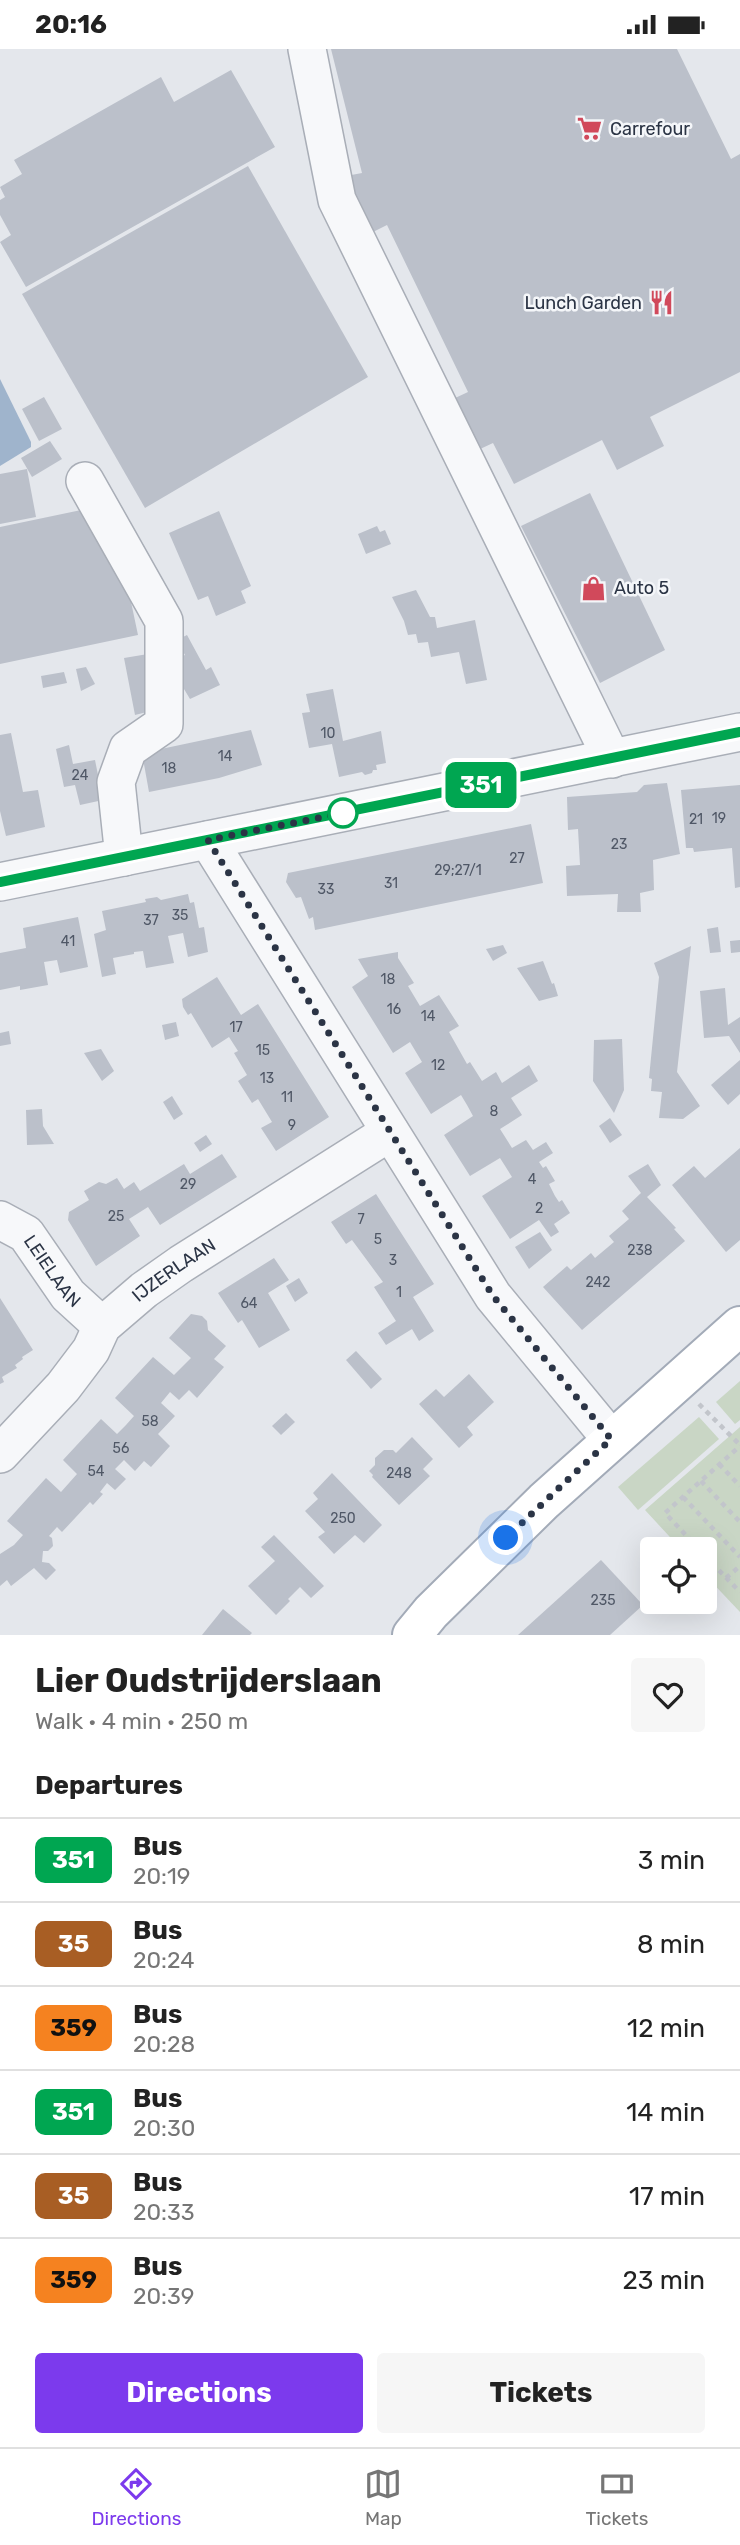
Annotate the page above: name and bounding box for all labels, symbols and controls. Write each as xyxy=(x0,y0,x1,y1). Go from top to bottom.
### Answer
text: 20:16 xyxy=(35,9,107,40)
supermarket icon: Carrefour xyxy=(576,115,604,143)
place label: Carrefour xyxy=(610,118,690,140)
restaurant icon: Lunch Garden xyxy=(648,289,676,317)
place label: Lunch Garden xyxy=(525,292,642,314)
shop icon: Auto 5 xyxy=(580,574,608,602)
place label: Auto 5 xyxy=(614,577,669,599)
house number: 10 xyxy=(321,725,336,742)
house number: 14 xyxy=(218,748,233,765)
house number: 18 xyxy=(162,760,177,777)
line badge: 351 xyxy=(441,762,521,808)
house number: 24 xyxy=(72,767,89,784)
text: 351 xyxy=(459,771,503,799)
unlabelled marker xyxy=(328,798,358,828)
house number: 19 xyxy=(712,810,726,827)
house number: 21 xyxy=(689,811,703,828)
house number: 23 xyxy=(611,836,627,853)
house number: 27 xyxy=(509,850,525,867)
house number: 29;27/1 xyxy=(434,862,482,879)
house number: 31 xyxy=(384,875,398,892)
house number: 33 xyxy=(318,881,334,898)
house number: 35 xyxy=(172,907,188,924)
house number: 37 xyxy=(143,912,159,929)
house number: 41 xyxy=(61,933,75,950)
house number: 18 xyxy=(381,971,396,988)
house number: 16 xyxy=(387,1001,401,1018)
house number: 14 xyxy=(421,1008,436,1025)
house number: 17 xyxy=(229,1019,243,1036)
house number: 15 xyxy=(256,1042,270,1059)
house number: 12 xyxy=(431,1057,445,1074)
house number: 13 xyxy=(260,1070,274,1087)
house number: 11 xyxy=(281,1089,293,1106)
house number: 8 xyxy=(490,1103,499,1120)
house number: 9 xyxy=(288,1117,296,1134)
house number: 4 xyxy=(528,1171,537,1188)
house number: 29 xyxy=(180,1176,196,1193)
house number: 2 xyxy=(535,1200,543,1217)
house number: 25 xyxy=(108,1208,124,1225)
house number: 7 xyxy=(357,1211,365,1228)
street label: LEIELAAN xyxy=(19,1231,85,1312)
house number: 5 xyxy=(374,1231,382,1248)
street label: IJZERLAAN xyxy=(127,1234,220,1306)
house number: 238 xyxy=(627,1242,653,1259)
house number: 3 xyxy=(389,1252,397,1269)
house number: 242 xyxy=(586,1274,611,1291)
house number: 1 xyxy=(396,1284,402,1301)
house number: 64 xyxy=(240,1295,258,1312)
house number: 58 xyxy=(141,1413,159,1430)
house number: 56 xyxy=(113,1440,129,1457)
house number: 54 xyxy=(87,1463,105,1480)
house number: 248 xyxy=(386,1465,412,1482)
house number: 250 xyxy=(330,1510,356,1527)
your location xyxy=(488,1520,523,1555)
map controls xyxy=(640,1537,717,1614)
button: locate xyxy=(640,1537,717,1614)
house number: 235 xyxy=(591,1592,615,1609)
button: heart xyxy=(631,1658,705,1732)
text: Lier Oudstrijderslaan xyxy=(35,1661,382,1700)
text: Walk · 4 min · 250 m xyxy=(35,1707,248,1735)
text: Departures xyxy=(35,1770,183,1801)
text: Bus xyxy=(133,1831,182,1862)
text: 3 min xyxy=(638,1845,705,1876)
text: 351 xyxy=(52,1846,95,1874)
text: 20:19 xyxy=(133,1862,190,1890)
text: Bus xyxy=(133,1915,182,1946)
text: 8 min xyxy=(637,1929,705,1960)
text: 35 xyxy=(58,1930,89,1958)
text: 20:24 xyxy=(133,1946,195,1974)
text: Bus xyxy=(133,1999,182,2030)
text: 12 min xyxy=(627,2013,705,2044)
text: 359 xyxy=(50,2014,97,2042)
text: 20:28 xyxy=(133,2030,195,2058)
text: Bus xyxy=(133,2083,182,2114)
text: 14 min xyxy=(626,2097,705,2128)
text: 351 xyxy=(52,2098,95,2126)
text: 20:30 xyxy=(133,2114,195,2142)
text: Bus xyxy=(133,2167,182,2198)
text: 17 min xyxy=(629,2181,705,2212)
text: 35 xyxy=(58,2182,89,2210)
text: 20:33 xyxy=(133,2198,195,2226)
text: Bus xyxy=(133,2251,182,2282)
text: 23 min xyxy=(623,2265,705,2296)
text: 359 xyxy=(50,2266,97,2294)
text: 20:39 xyxy=(133,2282,194,2310)
button: Directions xyxy=(35,2353,363,2433)
button: Tickets xyxy=(377,2353,705,2433)
tab: Directions xyxy=(91,2465,181,2530)
tab: Map xyxy=(364,2465,402,2530)
tab: Tickets xyxy=(585,2465,649,2530)

